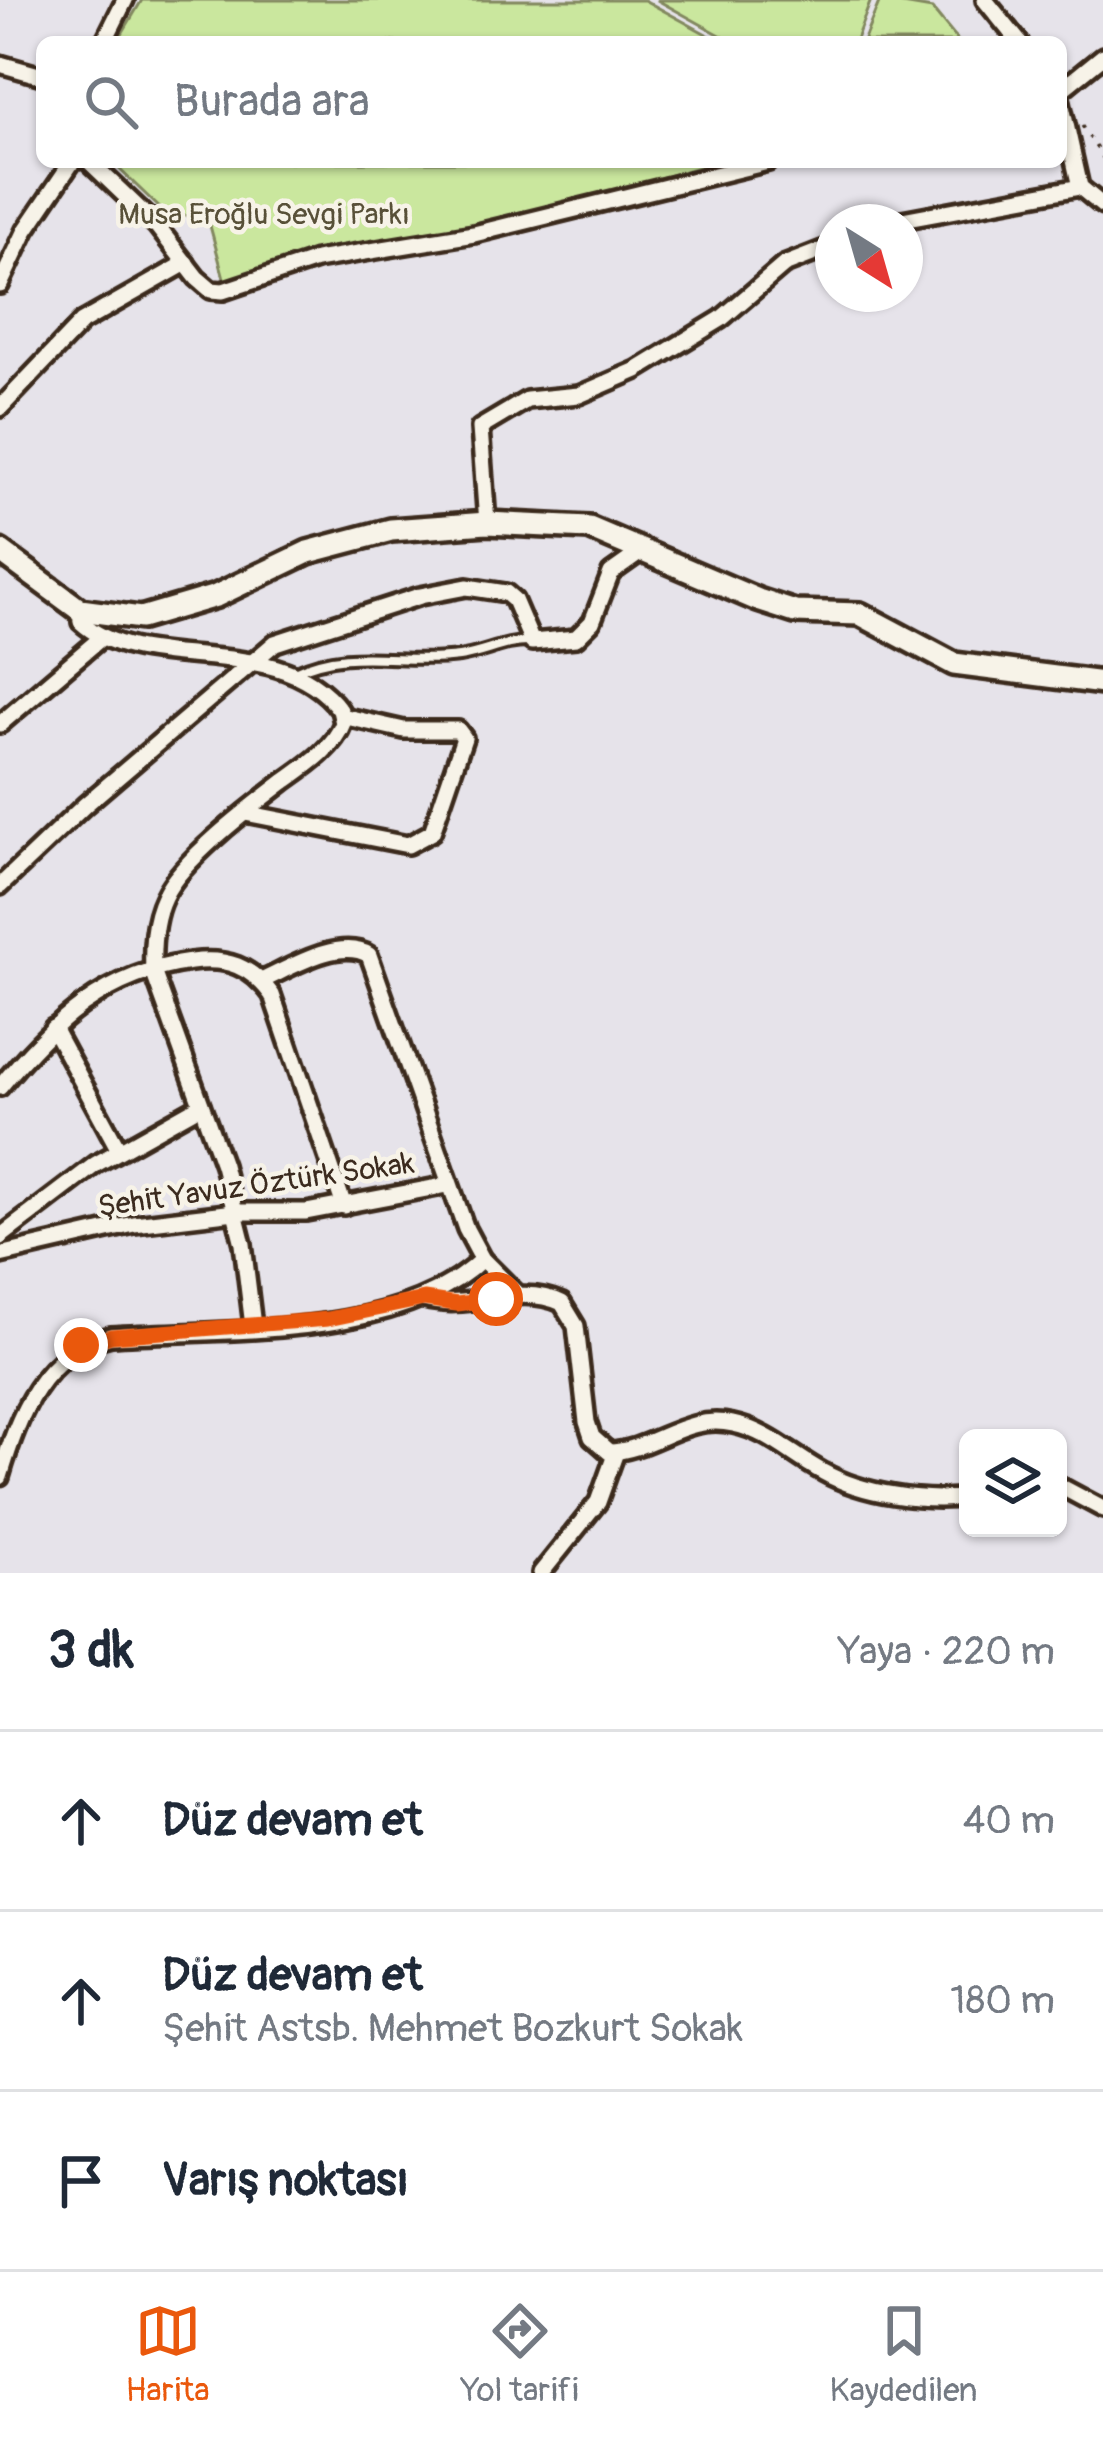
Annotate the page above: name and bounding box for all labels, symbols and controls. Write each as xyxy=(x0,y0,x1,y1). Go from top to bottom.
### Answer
search box xyxy=(36,36,1067,168)
icon: search xyxy=(78,69,144,135)
text: Burada ara xyxy=(174,74,370,130)
park label: Musa Eroğlu Sevgi Parkı xyxy=(118,196,410,233)
north arrow xyxy=(815,204,923,312)
street label: Şehit Yavuz Öztürk Sokak xyxy=(96,1144,417,1226)
route start xyxy=(469,1272,523,1326)
route end xyxy=(54,1318,108,1372)
map controls xyxy=(959,1429,1067,1537)
button: layers xyxy=(959,1429,1067,1537)
text: 3 dk xyxy=(48,1619,134,1683)
text: Yaya · 220 m xyxy=(838,1627,1055,1676)
icon: ahead xyxy=(48,1788,114,1854)
text: Düz devam et xyxy=(162,1793,423,1849)
text: 40 m xyxy=(963,1796,1055,1845)
text: Düz devam et xyxy=(162,1948,423,2004)
icon: ahead xyxy=(48,1968,114,2034)
text: 180 m xyxy=(950,1976,1055,2025)
text: Şehit Astsb. Mehmet Bozkurt Sokak xyxy=(162,2004,743,2053)
icon: arrive xyxy=(48,2148,114,2214)
text: Varış noktası xyxy=(162,2153,409,2209)
tab: Harita xyxy=(125,2298,210,2411)
tab: Yol tarifi xyxy=(461,2298,579,2411)
tab: Kaydedilen xyxy=(830,2298,978,2411)

